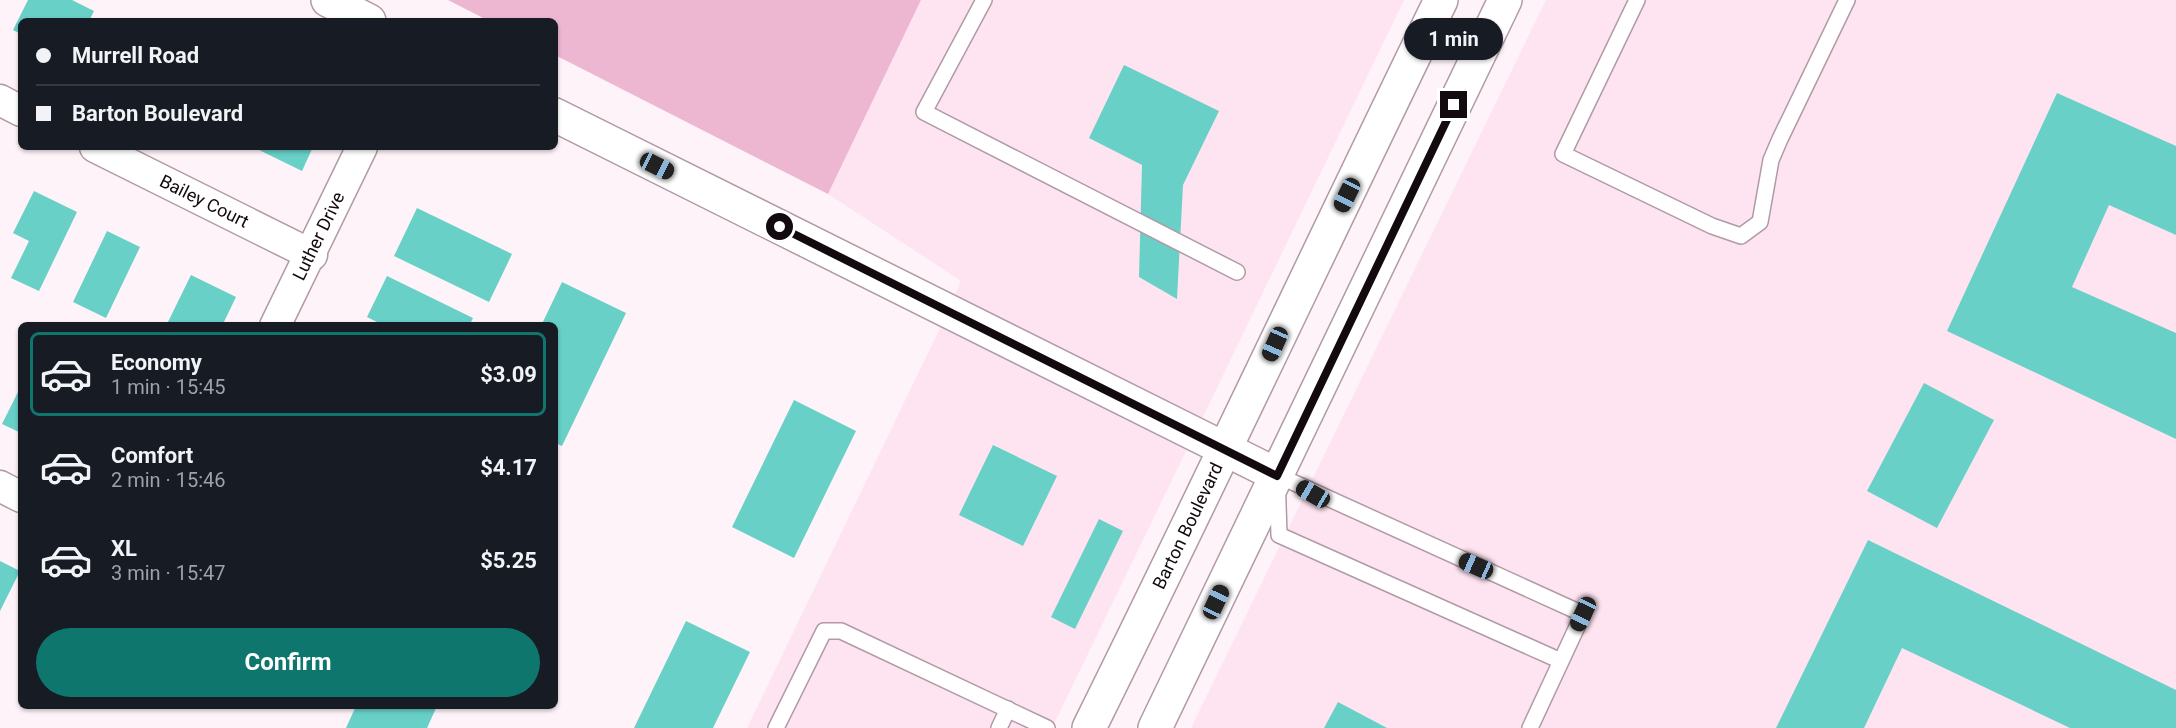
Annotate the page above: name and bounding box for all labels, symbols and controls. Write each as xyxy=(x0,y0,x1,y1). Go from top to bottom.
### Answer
callout: 1 min xyxy=(1404,18,1504,60)
text: 1 min xyxy=(1428,27,1479,51)
text: Murrell Road xyxy=(72,43,199,68)
route end xyxy=(1440,91,1467,118)
text: Barton Boulevard xyxy=(72,101,243,126)
car xyxy=(637,150,677,182)
street label: Bailey Court xyxy=(157,170,252,232)
car xyxy=(1331,175,1363,215)
street label: Luther Drive xyxy=(288,188,349,283)
route start xyxy=(766,213,793,240)
car xyxy=(1259,324,1291,364)
icon: car xyxy=(39,347,93,401)
text: Economy xyxy=(111,350,202,375)
text: $3.09 xyxy=(480,362,537,387)
text: 1 min · 15:45 xyxy=(111,375,226,399)
icon: car xyxy=(39,440,93,494)
text: Comfort xyxy=(111,443,193,468)
text: $4.17 xyxy=(480,455,537,480)
street label: Barton Boulevard xyxy=(1148,459,1227,592)
text: 2 min · 15:46 xyxy=(111,468,226,492)
car xyxy=(1293,477,1333,511)
icon: car xyxy=(39,533,93,587)
text: XL xyxy=(111,536,137,561)
text: $5.25 xyxy=(480,548,537,573)
car xyxy=(1456,550,1496,582)
text: 3 min · 15:47 xyxy=(111,561,226,585)
car xyxy=(1200,582,1232,622)
car xyxy=(1567,594,1599,634)
button: Confirm xyxy=(36,628,540,697)

